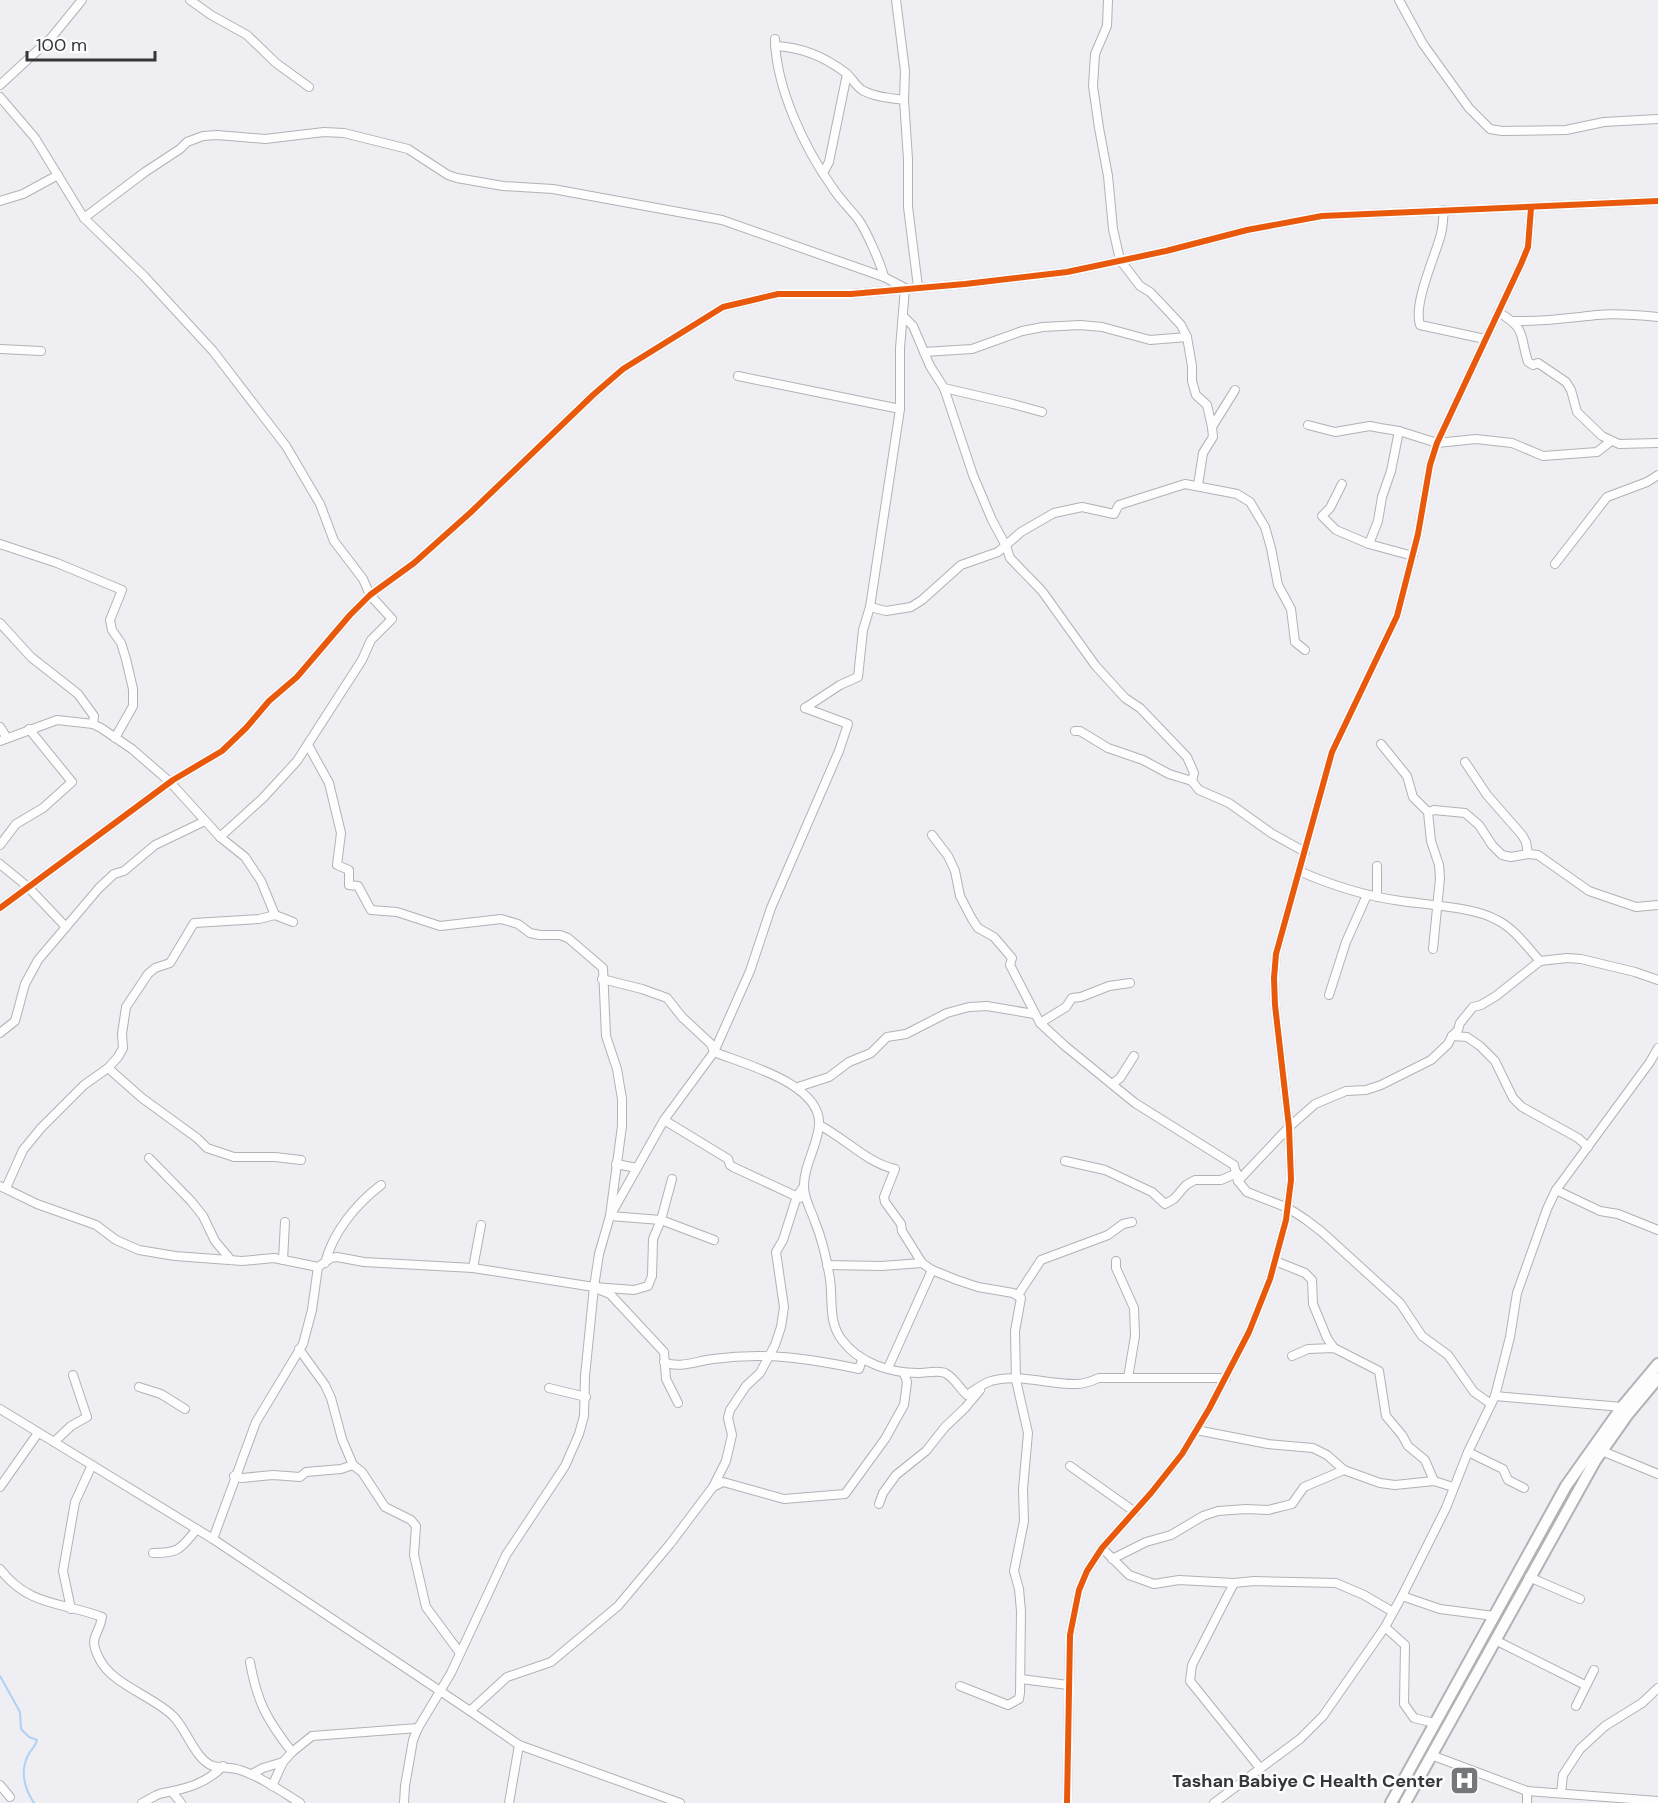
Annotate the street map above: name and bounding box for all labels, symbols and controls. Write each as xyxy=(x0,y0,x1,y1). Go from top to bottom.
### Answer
scale bar xyxy=(27,24,154,62)
text: 100 m xyxy=(36,33,87,57)
hospital icon: Tashan Babiye C Health Center xyxy=(1448,1765,1480,1797)
place label: Tashan Babiye C Health Center xyxy=(1172,1769,1443,1793)

